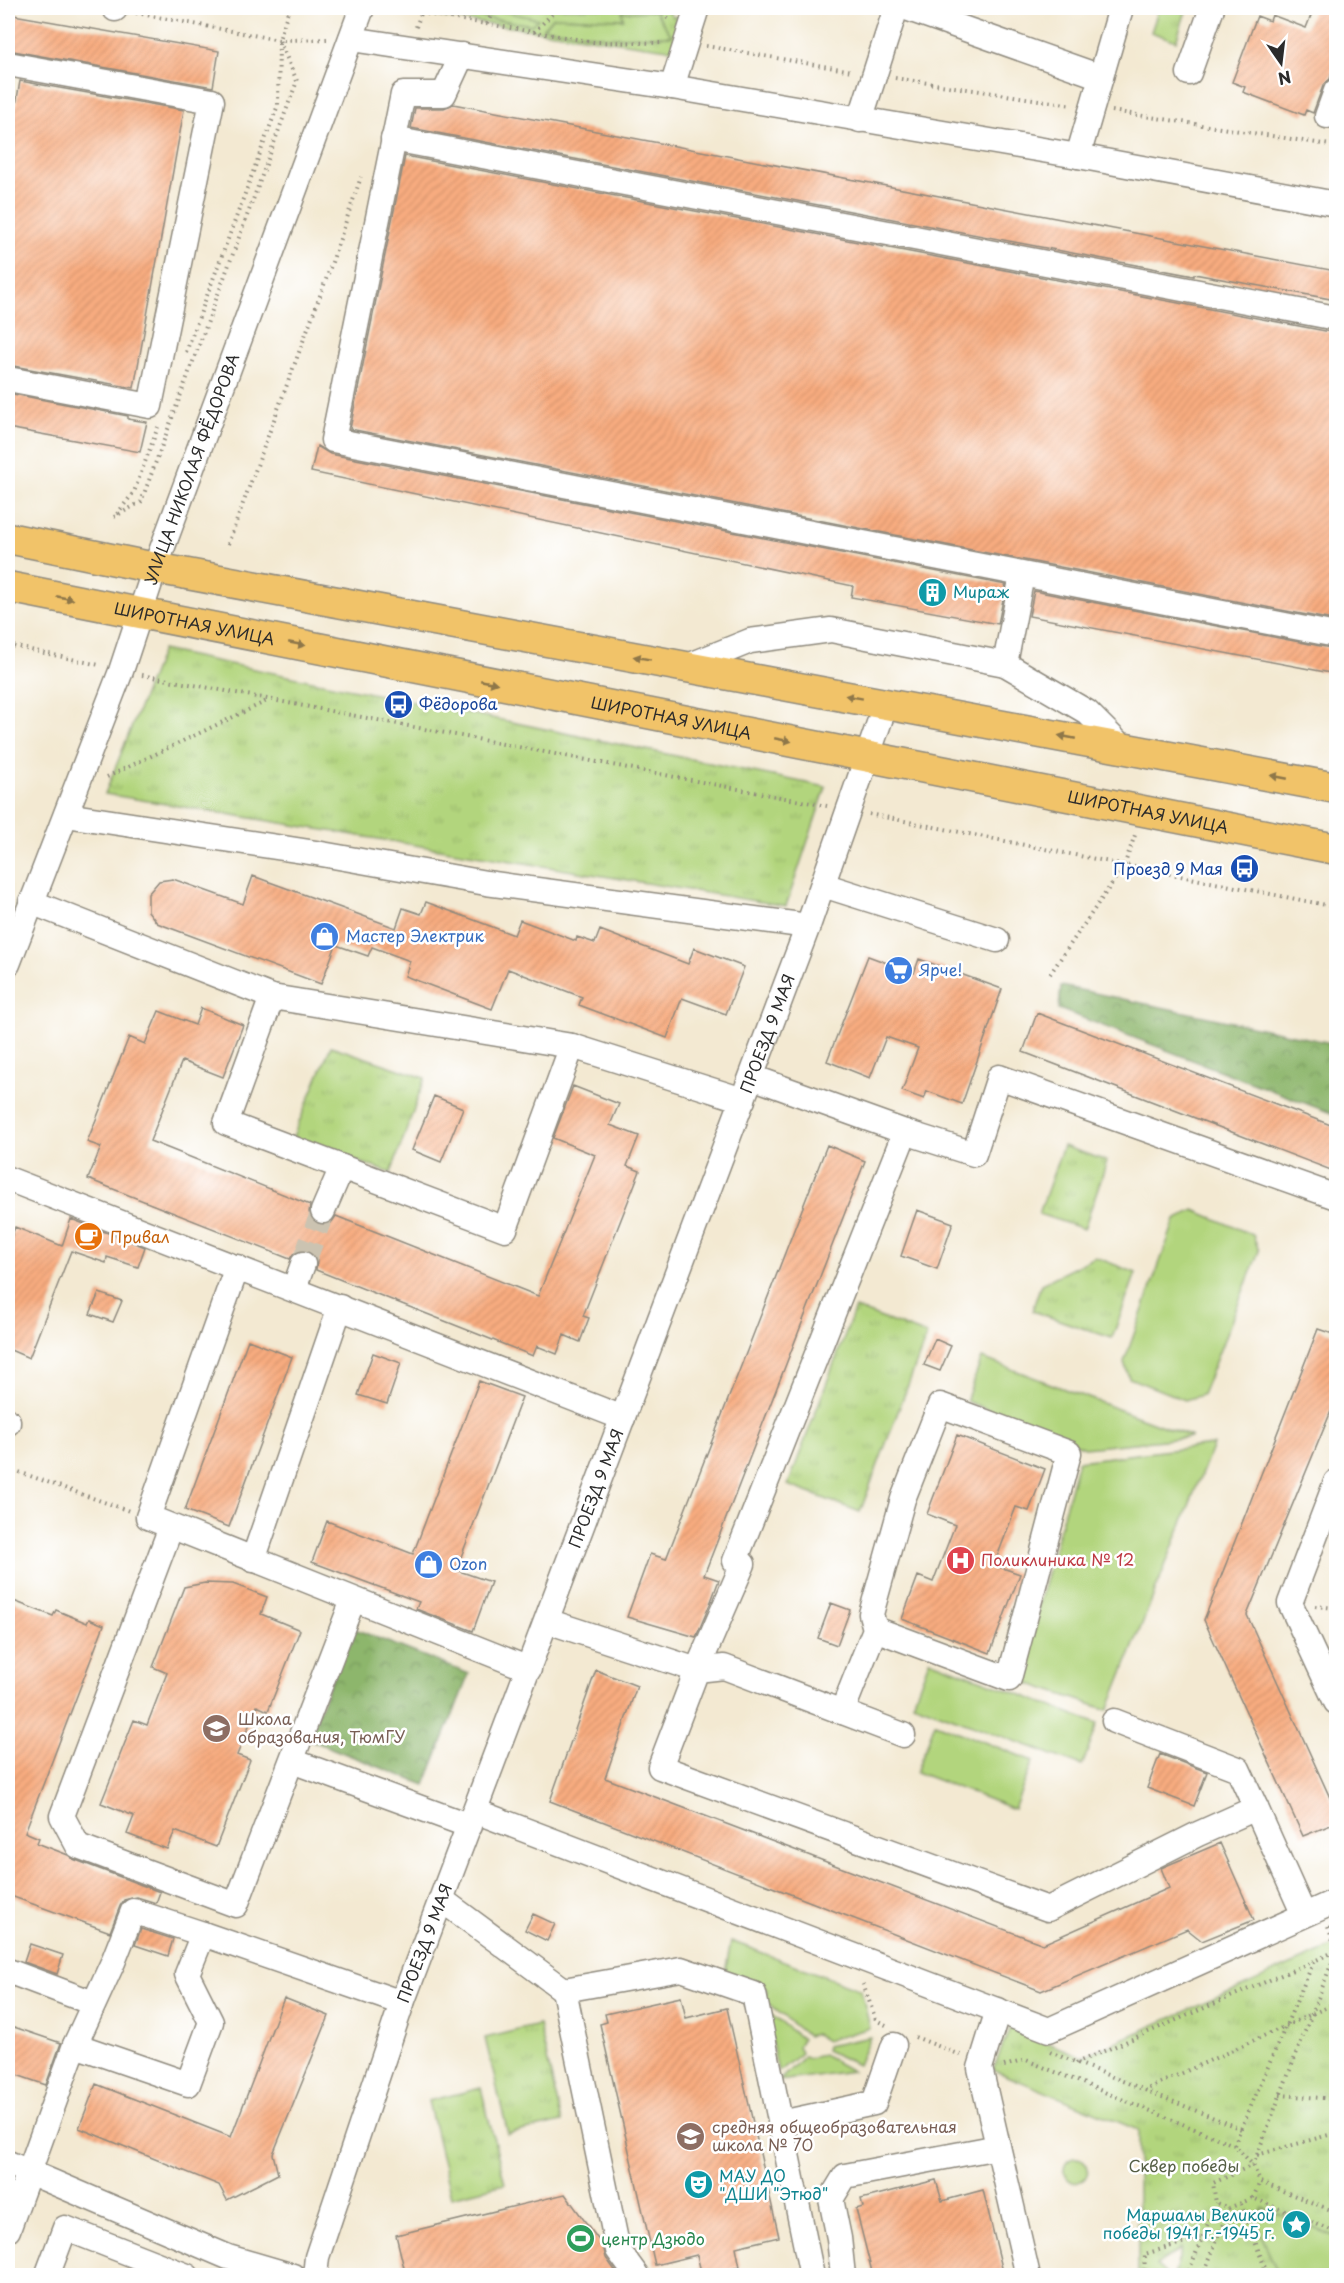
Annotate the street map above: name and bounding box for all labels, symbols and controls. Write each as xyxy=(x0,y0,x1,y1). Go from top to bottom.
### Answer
north arrow xyxy=(1251,33,1311,93)
text: N xyxy=(1276,65,1294,92)
street label: УЛИЦА НИКОЛАЯ ФЁДОРОВА xyxy=(137,349,244,587)
building icon: Мираж xyxy=(916,576,948,608)
place label: Мираж xyxy=(953,579,1010,603)
one-way arrow xyxy=(56,594,75,603)
street label: ШИРОТНАЯ УЛИЦА xyxy=(112,595,277,650)
one-way arrow xyxy=(288,640,307,649)
one-way arrow xyxy=(632,653,651,662)
one-way arrow xyxy=(479,678,498,687)
bus stop icon: Фёдорова xyxy=(382,688,414,720)
street label: ШИРОТНАЯ УЛИЦА xyxy=(589,689,754,744)
place label: Фёдорова xyxy=(419,691,498,715)
one-way arrow xyxy=(845,692,864,701)
one-way arrow xyxy=(1057,732,1076,741)
one-way arrow xyxy=(774,736,793,745)
one-way arrow xyxy=(1269,772,1288,781)
street label: ШИРОТНАЯ УЛИЦА xyxy=(1066,783,1231,839)
bus stop icon: Проезд 9 Мая xyxy=(1228,853,1260,885)
place label: Проезд 9 Мая xyxy=(1113,856,1223,880)
shop icon: Мастер Электрик xyxy=(309,920,341,952)
place label: Мастер Электрик xyxy=(346,923,485,947)
supermarket icon: Ярче! xyxy=(882,954,914,986)
place label: Ярче! xyxy=(918,957,962,981)
street label: ПРОЕЗД 9 МАЯ xyxy=(733,970,800,1096)
cafe icon: Привал xyxy=(73,1221,105,1253)
place label: Привал xyxy=(110,1224,170,1248)
street label: ПРОЕЗД 9 МАЯ xyxy=(562,1425,628,1551)
hospital icon: Поликлиника № 12 xyxy=(944,1544,976,1576)
place label: Поликлиника № 12 xyxy=(981,1547,1134,1571)
shop icon: Ozon xyxy=(412,1548,444,1580)
place label: Ozon xyxy=(449,1551,487,1575)
place label: Школа образования, ТюмГУ xyxy=(238,1706,406,1748)
school or university icon: Школа образования, ТюмГУ xyxy=(201,1712,233,1744)
street label: ПРОЕЗД 9 МАЯ xyxy=(390,1880,457,2006)
place label: средняя общеобразовательная школа № 70 xyxy=(712,2114,957,2156)
school or university icon: средняя общеобразовательная школа № 70 xyxy=(675,2120,707,2152)
park label: Сквер победы xyxy=(1129,2153,1239,2177)
place label: МАУ ДО "ДШИ "Этюд" xyxy=(719,2163,828,2205)
theatre icon: МАУ ДО "ДШИ "Этюд" xyxy=(682,2169,714,2201)
place label: Маршалы Великой победы 1941 г.-1945 г. xyxy=(1103,2202,1275,2244)
place icon: Маршалы Великой победы 1941 г.-1945 г. xyxy=(1280,2208,1312,2240)
sports icon: центр Дзюдо xyxy=(564,2223,596,2255)
place label: центр Дзюдо xyxy=(601,2226,705,2250)

